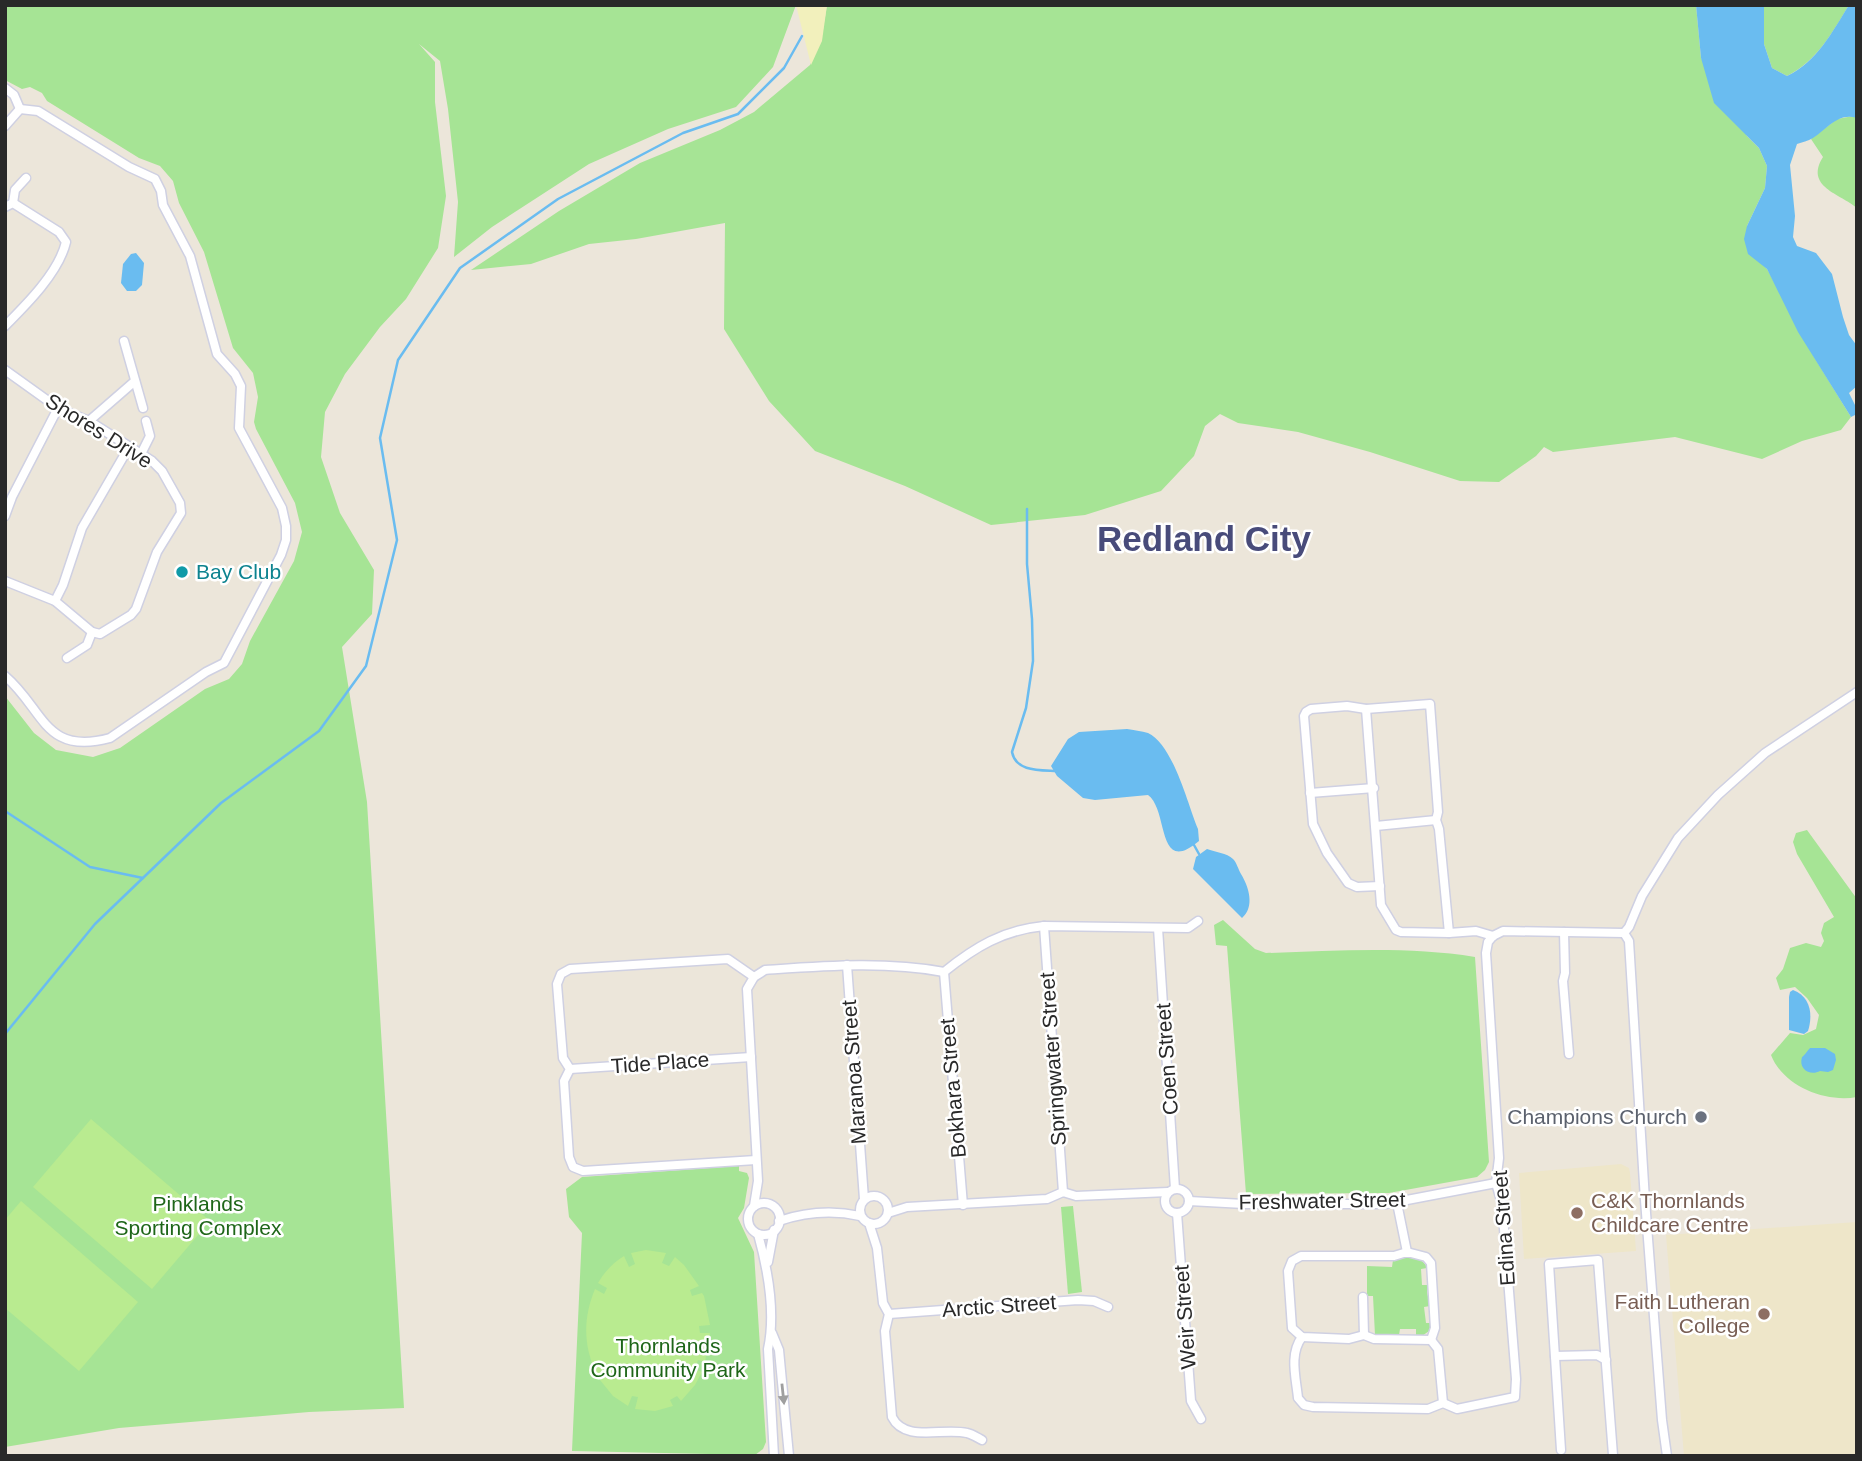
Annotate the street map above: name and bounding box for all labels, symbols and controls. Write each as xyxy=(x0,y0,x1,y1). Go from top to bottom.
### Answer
street label: Shores Drive xyxy=(42,389,157,472)
district label: Redland City xyxy=(1097,519,1311,558)
place label: Bay Club xyxy=(196,560,281,583)
marker: Bay Club xyxy=(174,564,190,580)
street label: Springwater Street xyxy=(1035,971,1070,1147)
street label: Maranoa Street xyxy=(837,999,870,1145)
street label: Coen Street xyxy=(1151,1002,1182,1116)
street label: Bokhara Street xyxy=(935,1017,970,1159)
street label: Tide Place xyxy=(610,1048,710,1077)
place label: Champions Church xyxy=(1507,1105,1687,1128)
marker: Champions Church xyxy=(1693,1109,1709,1125)
street label: Edina Street xyxy=(1488,1169,1519,1286)
street label: Freshwater Street xyxy=(1238,1188,1406,1213)
place label: C&K Thornlands Childcare Centre xyxy=(1591,1189,1749,1236)
park label: Pinklands Sporting Complex xyxy=(115,1192,282,1239)
marker: C&K Thornlands Childcare Centre xyxy=(1569,1205,1585,1221)
street label: Weir Street xyxy=(1169,1264,1200,1370)
street label: Arctic Street xyxy=(941,1290,1057,1321)
place label: Faith Lutheran College xyxy=(1615,1290,1750,1337)
marker: Faith Lutheran College xyxy=(1756,1306,1772,1322)
park label: Thornlands Community Park xyxy=(590,1334,746,1381)
one-way arrow xyxy=(778,1383,789,1405)

